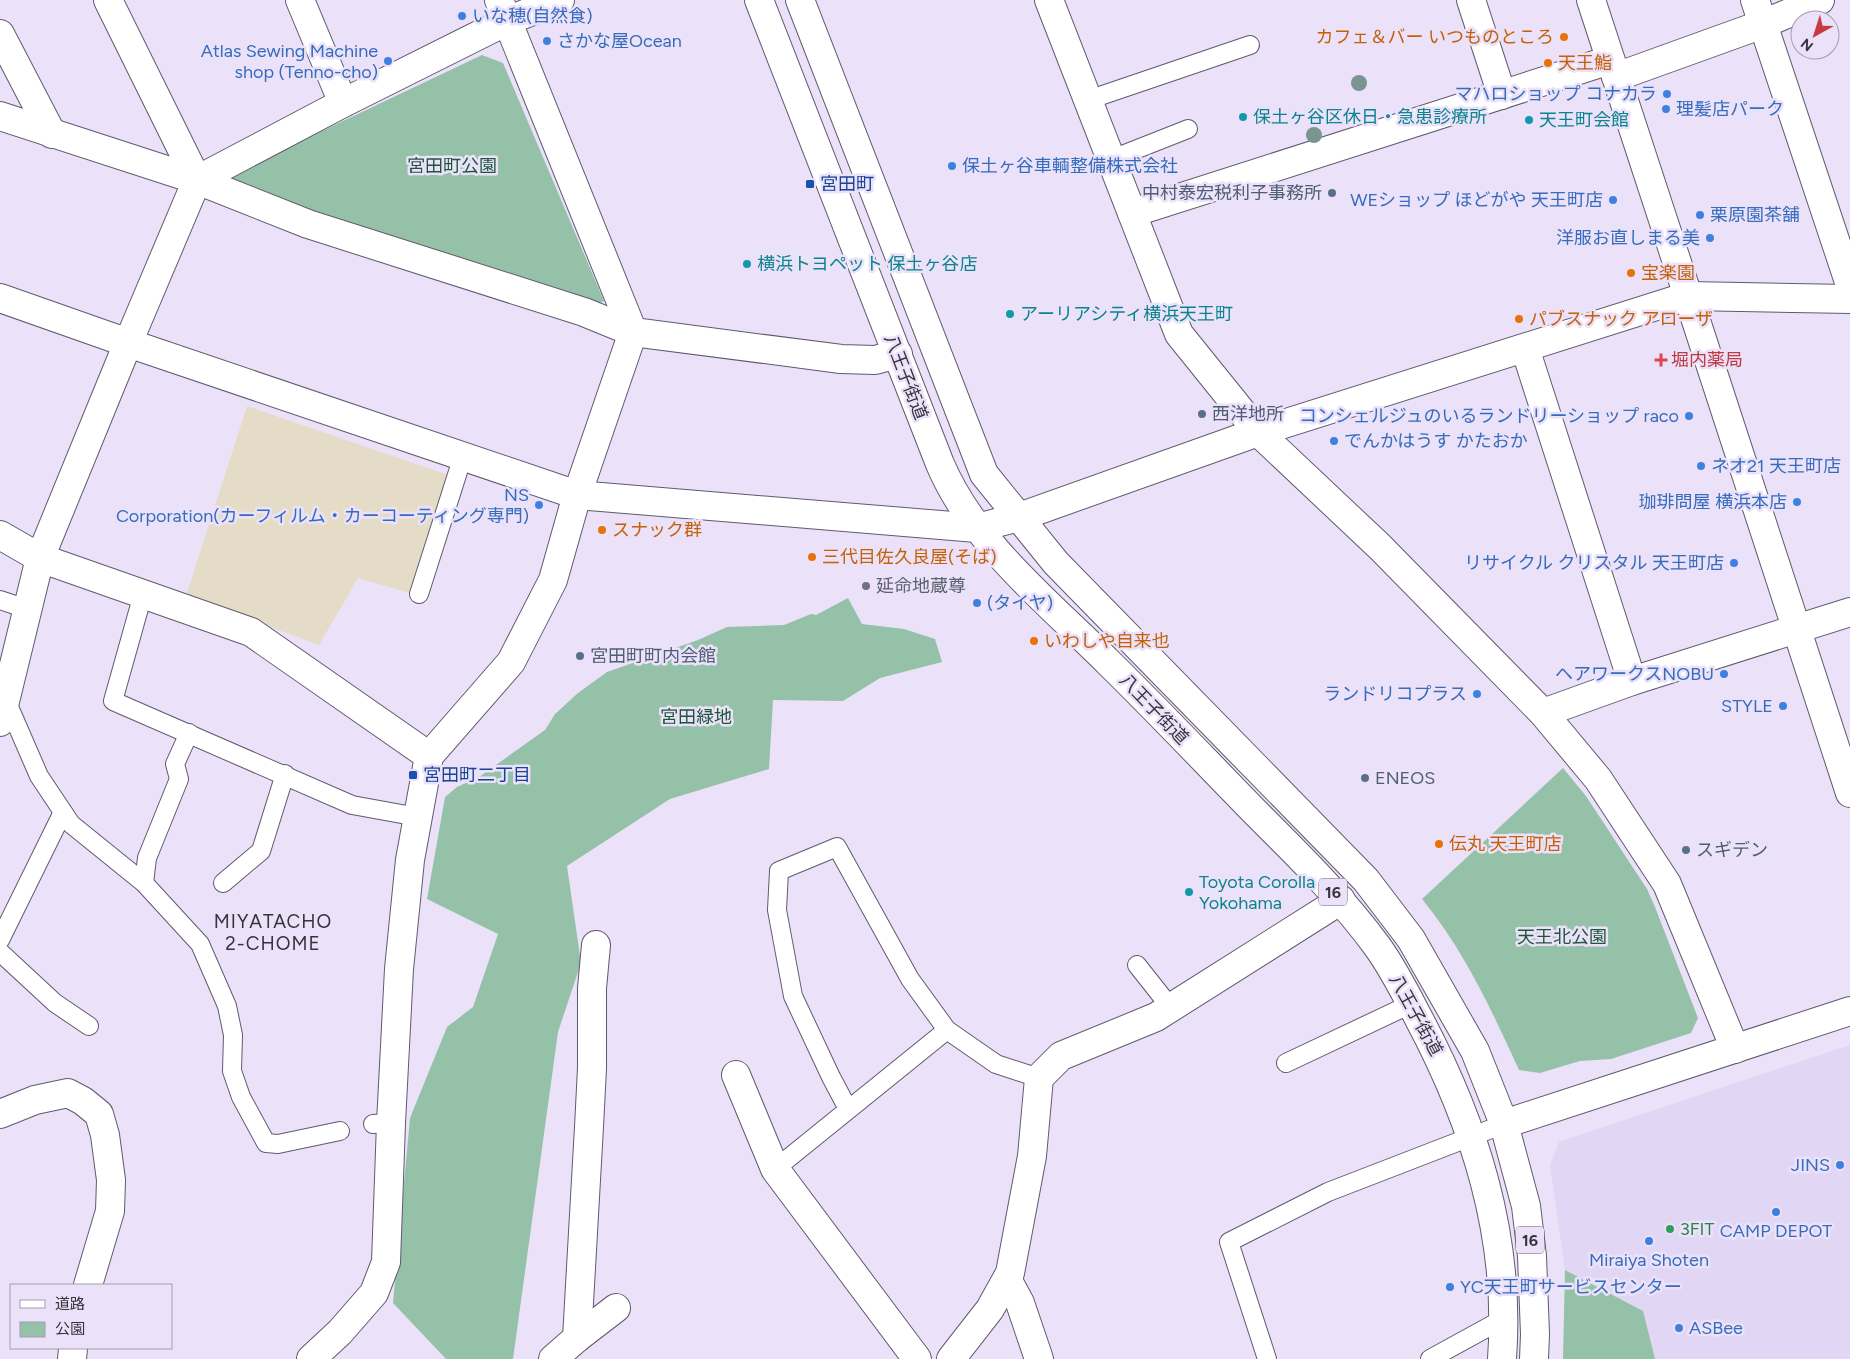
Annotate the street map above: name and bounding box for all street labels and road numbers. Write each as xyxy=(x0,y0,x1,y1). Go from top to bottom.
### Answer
street label: 八王子街道 xyxy=(880,331,932,423)
street label: 八王子街道 xyxy=(1115,669,1193,749)
road number: 16 xyxy=(1319,879,1347,906)
street label: 八王子街道 xyxy=(1385,970,1447,1060)
road number: 16 xyxy=(1516,1226,1544,1254)

